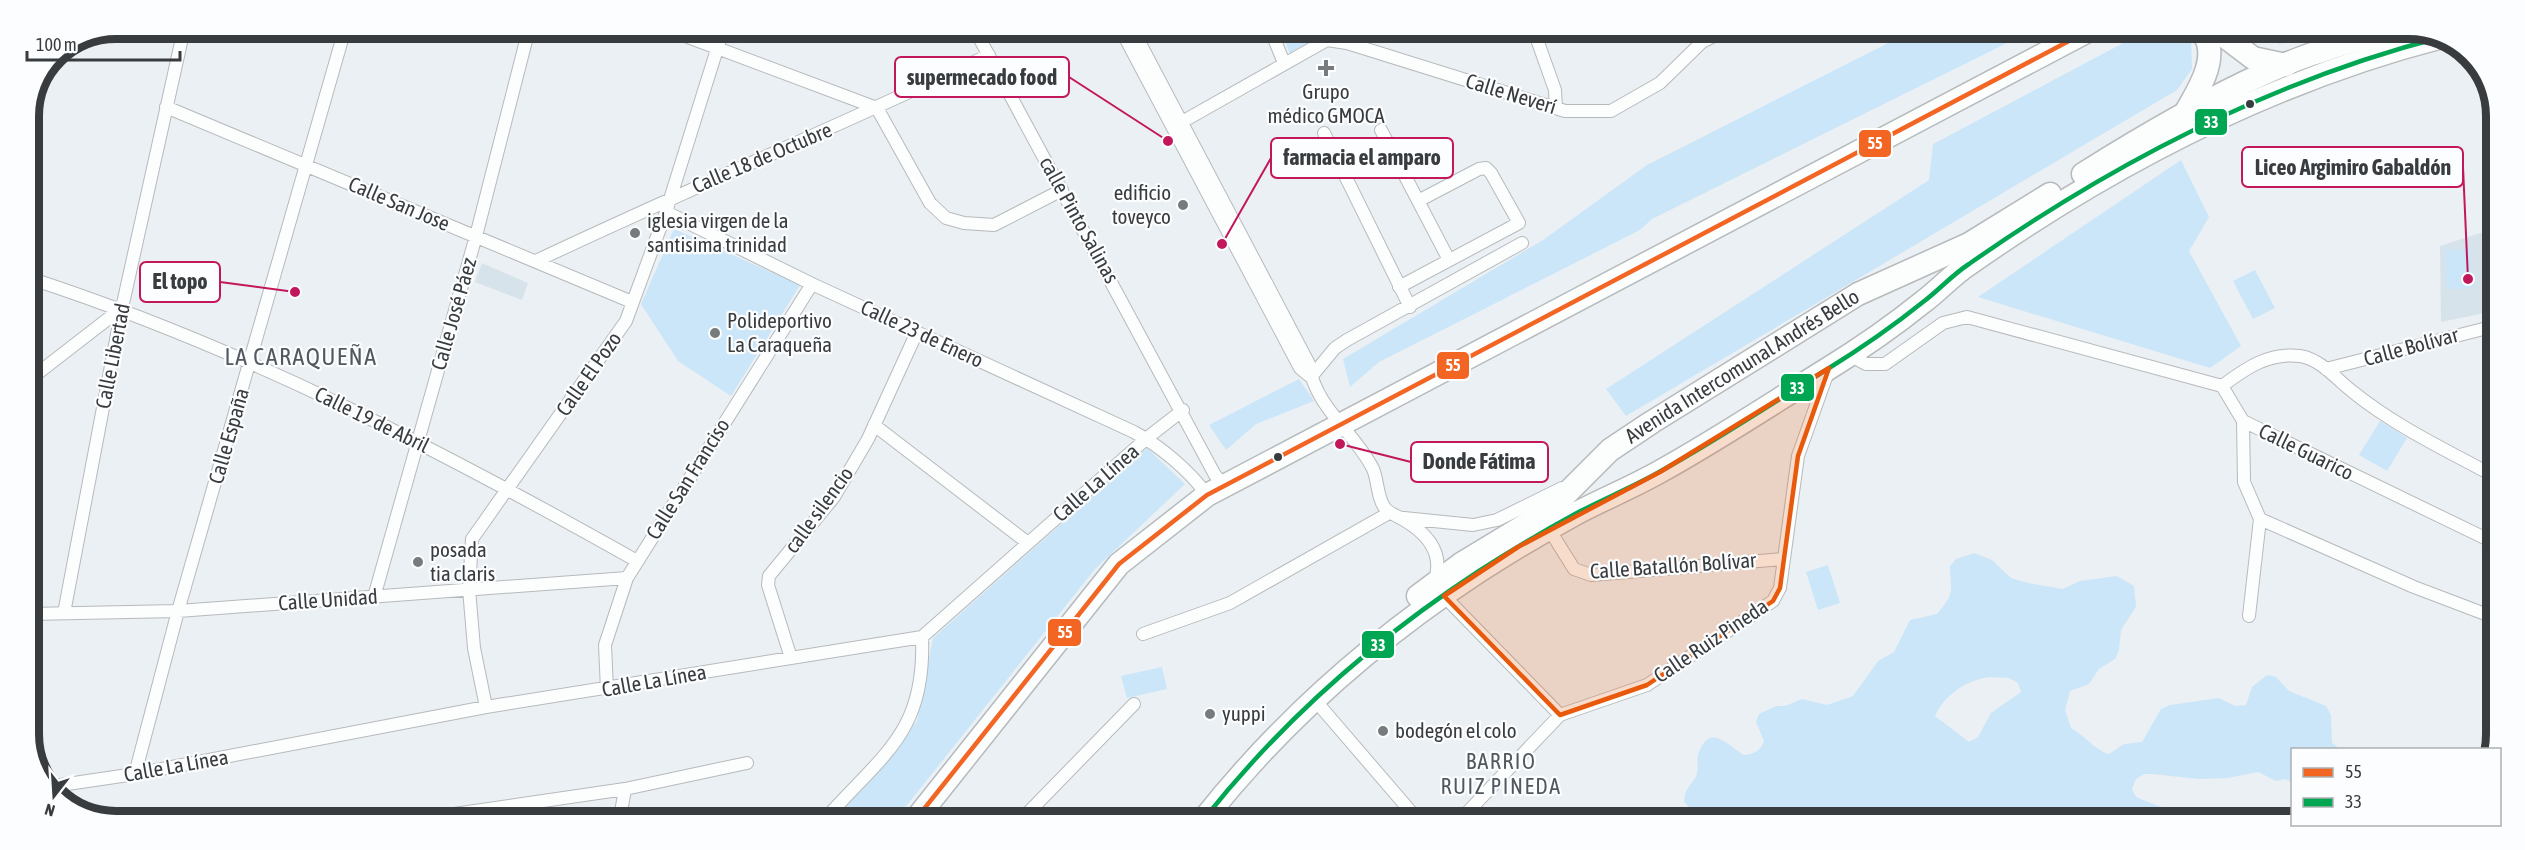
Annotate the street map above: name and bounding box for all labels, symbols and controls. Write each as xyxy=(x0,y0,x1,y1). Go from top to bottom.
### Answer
scale bar xyxy=(27,24,180,62)
text: 100 m xyxy=(36,34,77,55)
callout: supermecado food xyxy=(895,57,1069,97)
marker: Grupo médico GMOCA xyxy=(1317,59,1335,77)
text: supermecado food xyxy=(907,64,1057,90)
street label: Calle Neverí xyxy=(1463,68,1560,118)
place label: Grupo médico GMOCA xyxy=(1267,79,1385,127)
unlabelled marker xyxy=(2244,98,2256,110)
line badge: 33 xyxy=(2194,108,2228,136)
text: 33 xyxy=(2203,113,2219,131)
street label: Calle 18 de Octubre xyxy=(688,117,835,197)
line badge: 55 xyxy=(1858,129,1892,158)
text: 55 xyxy=(1867,134,1883,152)
callout: farmacia el amparo xyxy=(1271,138,1453,178)
text: farmacia el amparo xyxy=(1282,144,1441,170)
callout: Liceo Argimiro Gabaldón xyxy=(2242,147,2463,187)
street label: calle Pinto Salinas xyxy=(1035,152,1124,287)
text: Liceo Argimiro Gabaldón xyxy=(2255,154,2451,180)
street label: Calle San Jose xyxy=(345,171,454,235)
place label: edificio toveyco xyxy=(1112,180,1171,228)
marker: edificio toveyco xyxy=(1176,198,1190,212)
place label: iglesia virgen de la santisima trinidad xyxy=(647,208,789,256)
marker: iglesia virgen de la santisima trinidad xyxy=(628,226,642,240)
street label: Calle José Páez xyxy=(426,254,481,373)
callout: El topo xyxy=(140,262,220,302)
text: El topo xyxy=(152,268,208,294)
street label: Avenida Intercomunal Andrés Bello xyxy=(1620,283,1863,448)
street label: Calle 23 de Enero xyxy=(857,294,987,372)
street label: Calle Libertad xyxy=(90,301,134,410)
place label: Polideportivo La Caraqueña xyxy=(727,308,832,356)
street label: Calle Bolívar xyxy=(2361,322,2462,370)
marker: Polideportivo La Caraqueña xyxy=(708,326,722,340)
street label: Calle El Pozo xyxy=(551,327,626,420)
district label: LA CARAQUEÑA xyxy=(225,343,377,370)
line badge: 55 xyxy=(1436,351,1470,380)
text: 55 xyxy=(1445,356,1461,374)
line badge: 33 xyxy=(1780,373,1815,402)
text: 33 xyxy=(1789,379,1805,397)
street label: Calle 19 de Abril xyxy=(311,381,434,457)
street label: Calle España xyxy=(203,385,253,486)
street label: Calle San Franciso xyxy=(640,414,734,543)
street label: Calle Guarico xyxy=(2255,418,2358,484)
street label: Calle La Línea xyxy=(1048,438,1143,526)
callout: Donde Fátima xyxy=(1411,442,1548,482)
text: Donde Fátima xyxy=(1423,448,1535,474)
unlabelled marker xyxy=(1272,451,1284,463)
street label: calle silencio xyxy=(779,462,857,557)
place label: posada tia claris xyxy=(430,537,495,585)
street label: Calle Batallón Bolívar xyxy=(1589,547,1758,583)
marker: posada tia claris xyxy=(411,555,425,569)
street label: Calle Unidad xyxy=(277,584,378,614)
street label: Calle Ruiz Pineda xyxy=(1649,593,1772,687)
line badge: 55 xyxy=(1047,618,1082,647)
text: 55 xyxy=(1057,623,1073,641)
line badge: 33 xyxy=(1361,630,1395,659)
text: 33 xyxy=(1370,636,1386,654)
street label: Calle La Línea xyxy=(600,659,708,701)
place label: yuppi xyxy=(1222,701,1266,725)
marker: yuppi xyxy=(1203,707,1217,721)
place label: bodegón el colo xyxy=(1395,718,1517,742)
marker: bodegón el colo xyxy=(1376,724,1390,738)
street label: Calle La Línea xyxy=(122,744,230,786)
district label: BARRIO RUIZ PINEDA xyxy=(1441,748,1561,799)
legend xyxy=(2291,748,2501,826)
text: 55 xyxy=(2345,761,2362,782)
north arrow xyxy=(24,766,84,826)
text: 33 xyxy=(2345,791,2362,812)
text: N xyxy=(42,800,57,820)

